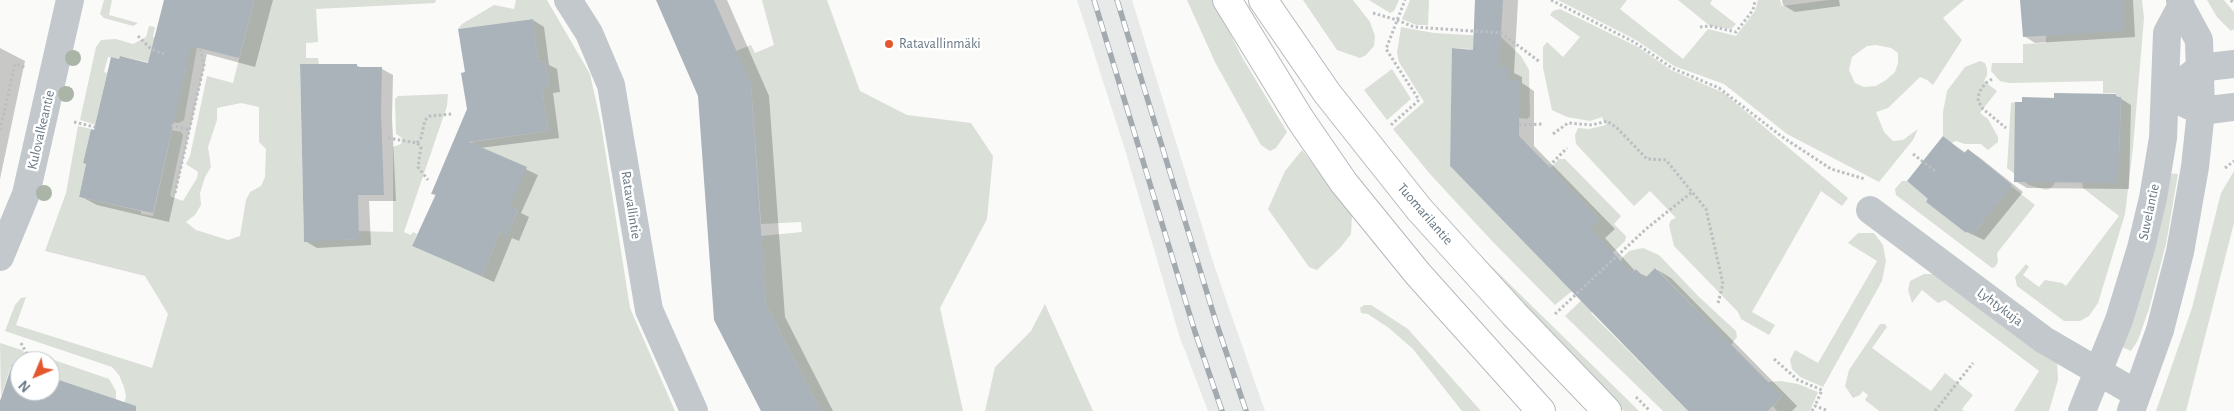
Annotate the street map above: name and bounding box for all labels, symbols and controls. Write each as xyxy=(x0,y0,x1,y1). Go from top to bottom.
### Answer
place label: Ratavallinmäki xyxy=(899,36,981,52)
marker: Ratavallinmäki xyxy=(883,38,895,50)
street label: Kulovalkeantie xyxy=(24,89,58,171)
street label: Ratavallintie xyxy=(617,170,645,240)
street label: Tuomarilantie xyxy=(1394,180,1456,248)
street label: Suvelantie xyxy=(2135,182,2163,242)
street label: Lyhtykuja xyxy=(1974,284,2026,330)
north arrow xyxy=(10,351,60,401)
text: N xyxy=(17,378,33,394)

